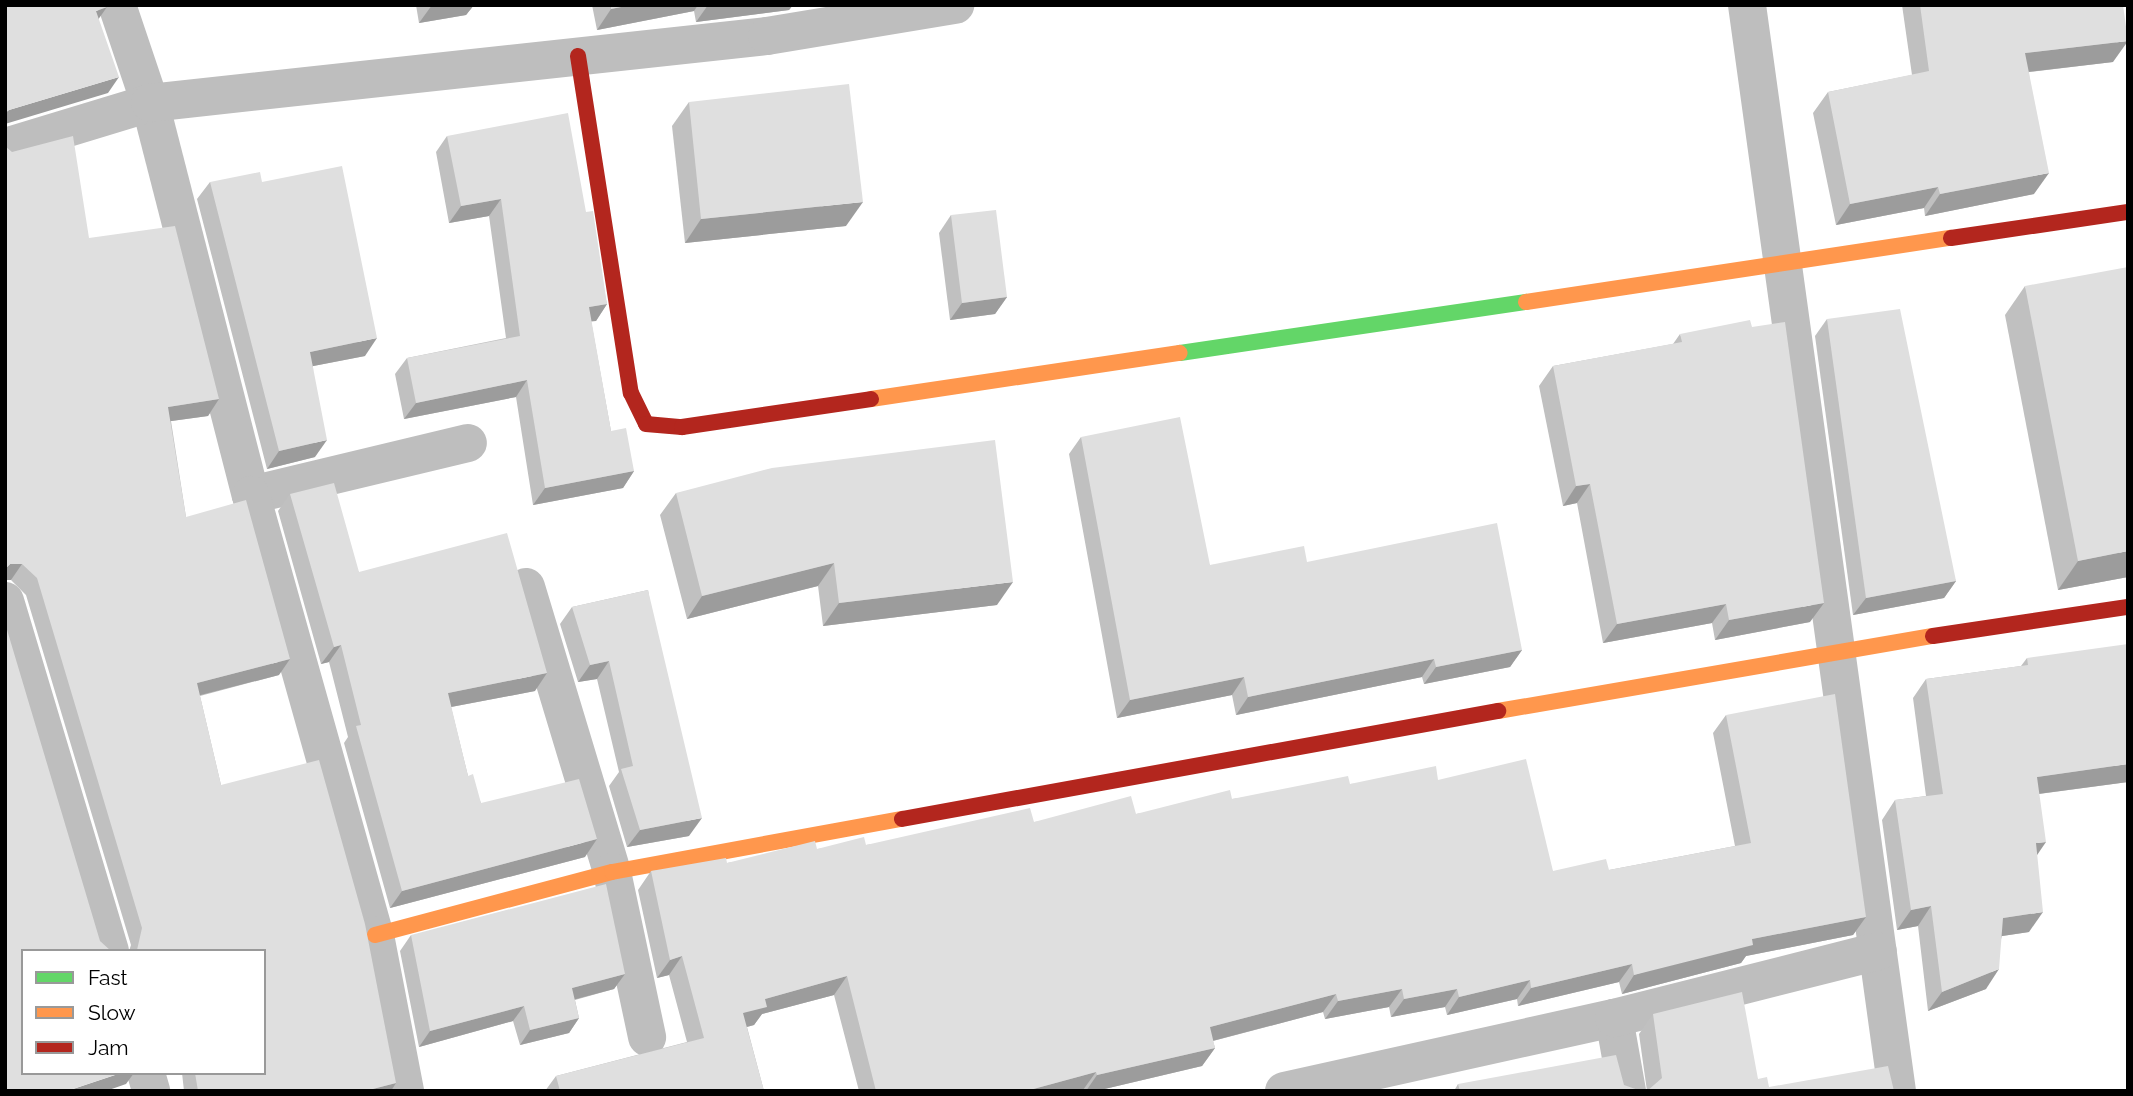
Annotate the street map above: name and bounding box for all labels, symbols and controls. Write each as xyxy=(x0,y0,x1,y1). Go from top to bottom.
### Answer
legend xyxy=(21,949,266,1075)
text: Fast xyxy=(88,965,128,990)
text: Slow xyxy=(88,1000,136,1025)
text: Jam xyxy=(88,1035,129,1060)

